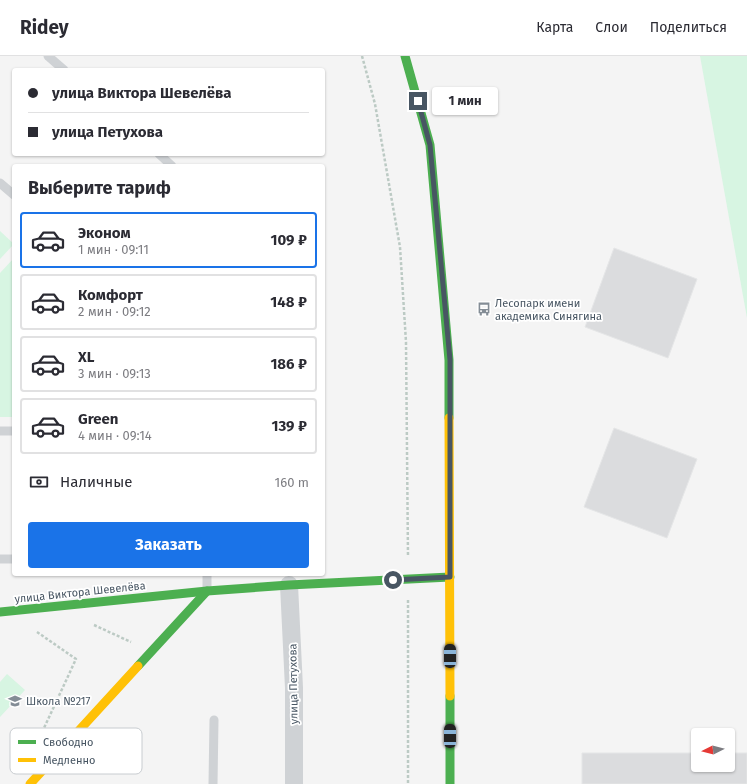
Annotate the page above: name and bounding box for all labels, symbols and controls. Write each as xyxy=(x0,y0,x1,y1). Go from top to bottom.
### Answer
text: Ridey xyxy=(20,16,69,39)
text: Карта xyxy=(536,19,573,36)
text: Слои xyxy=(595,19,628,36)
text: Поделиться xyxy=(650,19,727,36)
text: улица Виктора Шевелёва xyxy=(52,84,232,102)
callout: 1 мин xyxy=(432,87,498,115)
route end xyxy=(409,92,427,110)
text: 1 мин xyxy=(448,93,482,108)
text: улица Петухова xyxy=(52,123,163,141)
text: Выберите тариф xyxy=(28,177,171,199)
icon: car xyxy=(30,222,66,258)
text: Эконом xyxy=(78,224,131,242)
text: 109 ₽ xyxy=(271,231,307,249)
text: 1 мин · 09:11 xyxy=(78,242,149,257)
icon: car xyxy=(30,284,66,320)
text: Комфорт xyxy=(78,286,143,304)
text: 148 ₽ xyxy=(270,293,307,311)
place label: Лесопарк имени академика Синягина xyxy=(495,297,602,323)
bus stop icon: Лесопарк имени академика Синягина xyxy=(476,301,492,317)
text: 2 мин · 09:12 xyxy=(78,304,151,319)
icon: car xyxy=(30,346,66,382)
text: XL xyxy=(78,348,94,366)
text: 186 ₽ xyxy=(270,355,307,373)
text: 3 мин · 09:13 xyxy=(78,366,151,381)
icon: car xyxy=(30,408,66,444)
text: Green xyxy=(78,410,118,428)
text: 139 ₽ xyxy=(272,417,307,435)
text: 4 мин · 09:14 xyxy=(78,428,152,443)
icon: cash xyxy=(28,471,50,493)
text: Наличные xyxy=(60,473,132,491)
text: 160 m xyxy=(275,475,309,490)
button: Заказать xyxy=(28,522,309,568)
route start xyxy=(384,571,402,589)
street label: улица Виктора Шевелёва xyxy=(14,579,146,606)
street label: улица Петухова xyxy=(286,643,301,725)
car xyxy=(444,644,456,668)
school or university icon: Школа №217 xyxy=(7,693,23,709)
place label: Школа №217 xyxy=(26,695,91,708)
car xyxy=(444,724,456,748)
legend xyxy=(10,728,142,774)
north arrow xyxy=(691,728,735,772)
map controls xyxy=(691,728,735,772)
text: Свободно xyxy=(43,736,93,749)
text: Медленно xyxy=(43,754,95,767)

